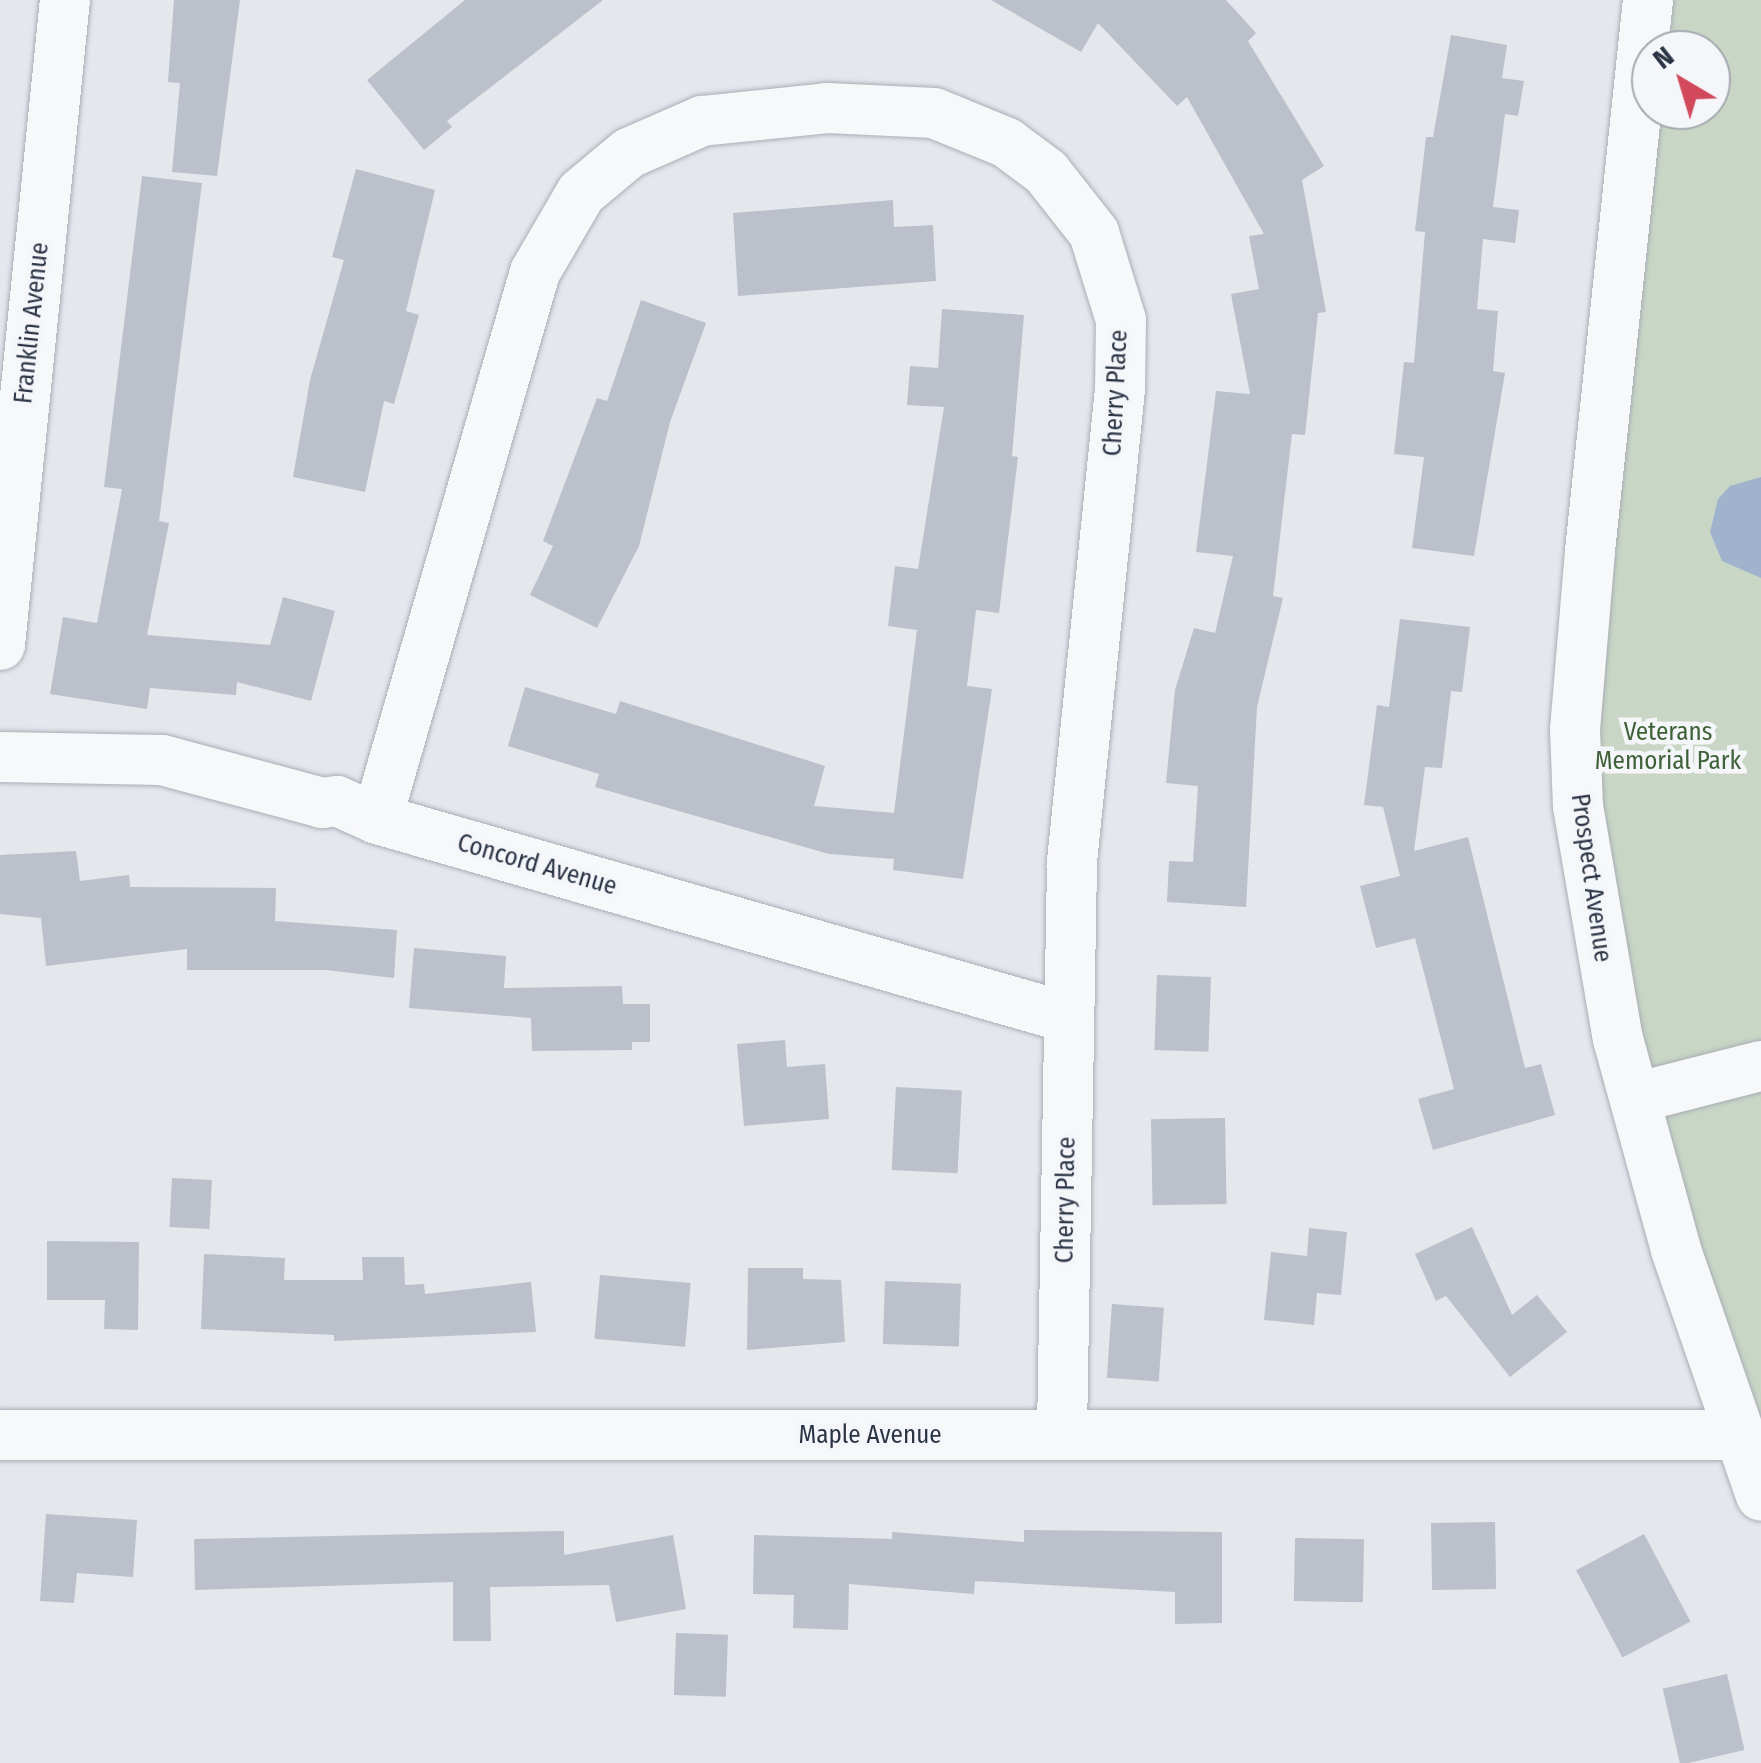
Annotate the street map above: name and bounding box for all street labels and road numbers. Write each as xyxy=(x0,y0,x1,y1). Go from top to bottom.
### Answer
street label: Franklin Avenue xyxy=(9,241,55,405)
street label: Cherry Place xyxy=(1098,329,1134,457)
street label: Prospect Avenue xyxy=(1564,792,1618,964)
street label: Concord Avenue xyxy=(454,828,620,902)
street label: Cherry Place xyxy=(1050,1136,1082,1264)
street label: Maple Avenue xyxy=(798,1420,942,1450)

